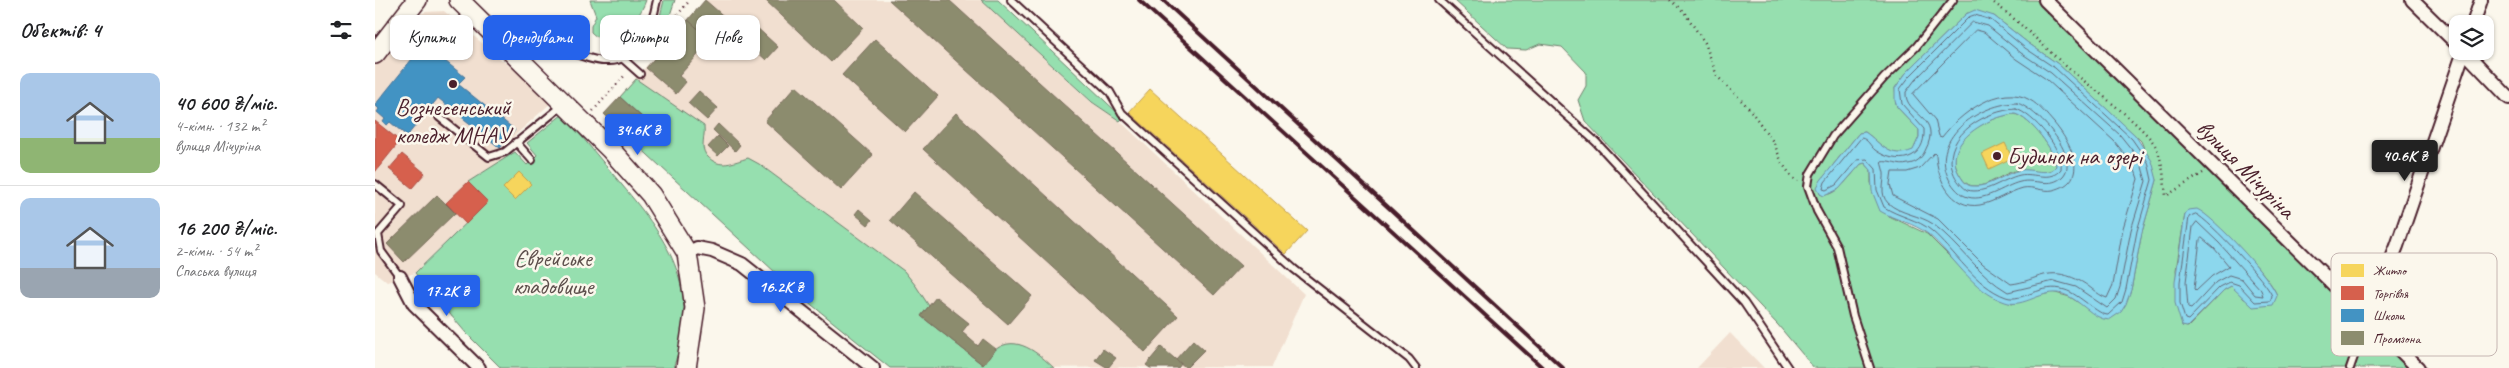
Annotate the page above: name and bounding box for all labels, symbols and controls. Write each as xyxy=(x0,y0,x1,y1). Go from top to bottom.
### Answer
chip: Купити xyxy=(390,15,473,60)
chip: Орендувати xyxy=(483,15,590,60)
chip: Фільтри xyxy=(600,15,686,60)
chip: Нове xyxy=(696,15,760,60)
map controls xyxy=(2449,15,2494,60)
button: layers xyxy=(2449,15,2494,60)
icon: filters xyxy=(327,16,355,44)
text: Об’єктів: 4 xyxy=(20,17,101,43)
marker: Вознесенський коледж МНАУ xyxy=(447,78,459,90)
text: 40 600 ₴/міс. xyxy=(175,90,277,116)
place label: Вознесенський коледж МНАУ xyxy=(395,92,514,150)
icon: home xyxy=(60,93,120,153)
street label: вулиця Мічуріна xyxy=(2190,113,2303,226)
pin: 34.6K ₴ xyxy=(592,114,684,156)
text: 4-кімн. · 132 m² xyxy=(175,116,265,136)
text: 34.6K ₴ xyxy=(616,120,660,140)
text: вулиця Мічуріна xyxy=(175,136,260,156)
pin: 40.6K ₴ xyxy=(2359,140,2451,182)
place label: Будинок на озері xyxy=(2007,141,2144,171)
text: 40.6K ₴ xyxy=(2383,146,2427,166)
marker: Будинок на озері xyxy=(1991,150,2003,162)
text: 16 200 ₴/міс. xyxy=(175,215,277,241)
icon: home xyxy=(60,218,120,278)
text: 2-кімн. · 54 m² xyxy=(175,241,257,261)
park label: Єврейське кладовище xyxy=(513,243,595,301)
legend xyxy=(2331,253,2497,356)
text: Спаська вулиця xyxy=(175,261,255,281)
text: Житло xyxy=(2373,262,2408,279)
pin: 16.2K ₴ xyxy=(735,270,827,313)
pin: 17.2K ₴ xyxy=(401,274,493,317)
text: 16.2K ₴ xyxy=(759,277,803,297)
text: 17.2K ₴ xyxy=(425,281,469,301)
text: Торгівля xyxy=(2373,285,2409,302)
text: Школи xyxy=(2373,307,2405,324)
text: Промзона xyxy=(2373,330,2421,347)

